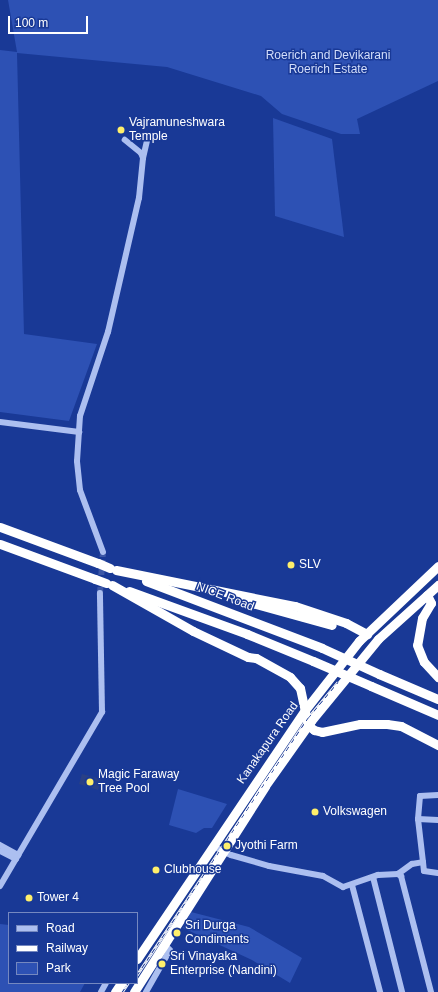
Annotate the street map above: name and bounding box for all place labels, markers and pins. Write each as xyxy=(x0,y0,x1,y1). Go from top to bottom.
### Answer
place label: Vajramuneshwara Temple xyxy=(129,116,225,144)
marker: Vajramuneshwara Temple xyxy=(116,125,126,135)
place label: SLV xyxy=(299,558,321,572)
marker: SLV xyxy=(286,560,296,570)
place label: Magic Faraway Tree Pool xyxy=(98,768,179,796)
marker: Magic Faraway Tree Pool xyxy=(85,777,95,787)
place label: Volkswagen xyxy=(323,805,387,819)
marker: Volkswagen xyxy=(310,807,320,817)
place label: Jyothi Farm xyxy=(235,839,298,853)
marker: Jyothi Farm xyxy=(222,841,232,851)
place label: Clubhouse xyxy=(164,863,221,877)
marker: Clubhouse xyxy=(151,865,161,875)
place label: Tower 4 xyxy=(37,891,79,905)
marker: Tower 4 xyxy=(24,893,34,903)
place label: Sri Durga Condiments xyxy=(185,919,249,947)
marker: Sri Durga Condiments xyxy=(172,928,182,938)
place label: Sri Vinayaka Enterprise (Nandini) xyxy=(170,950,277,978)
marker: Sri Vinayaka Enterprise (Nandini) xyxy=(157,959,167,969)

